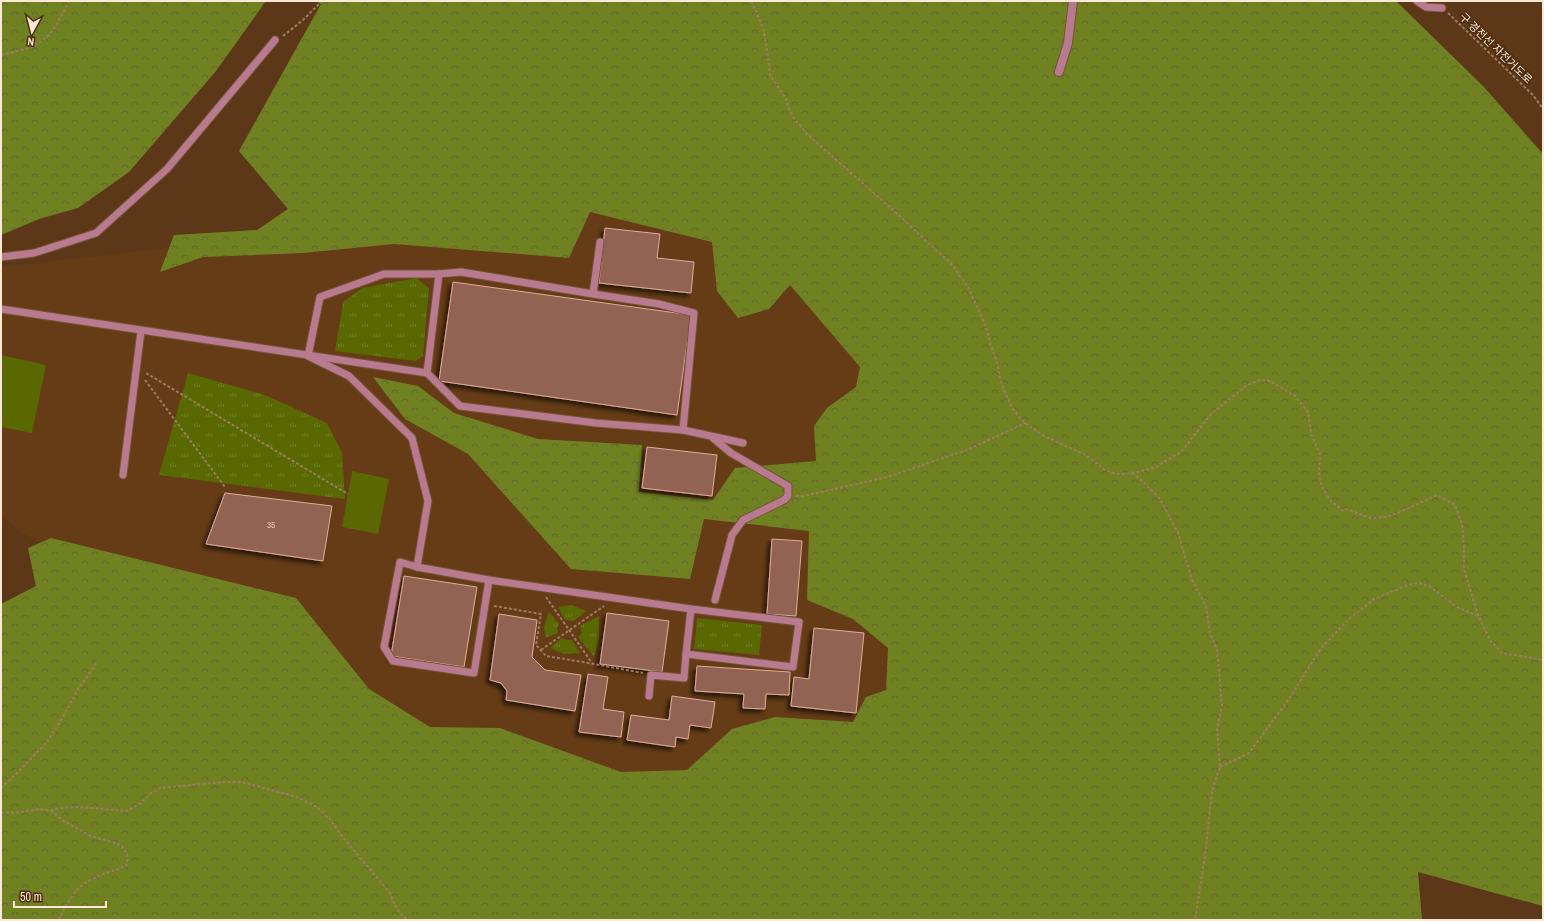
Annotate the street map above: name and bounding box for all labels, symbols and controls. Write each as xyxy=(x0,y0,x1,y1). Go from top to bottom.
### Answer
street label: 구 경전선 자전거도로 xyxy=(1457,10,1535,86)
north arrow xyxy=(12,12,52,52)
text: N xyxy=(27,35,35,49)
house number: 35 xyxy=(267,519,275,531)
scale bar xyxy=(14,883,106,909)
text: 50 m xyxy=(20,889,42,905)

